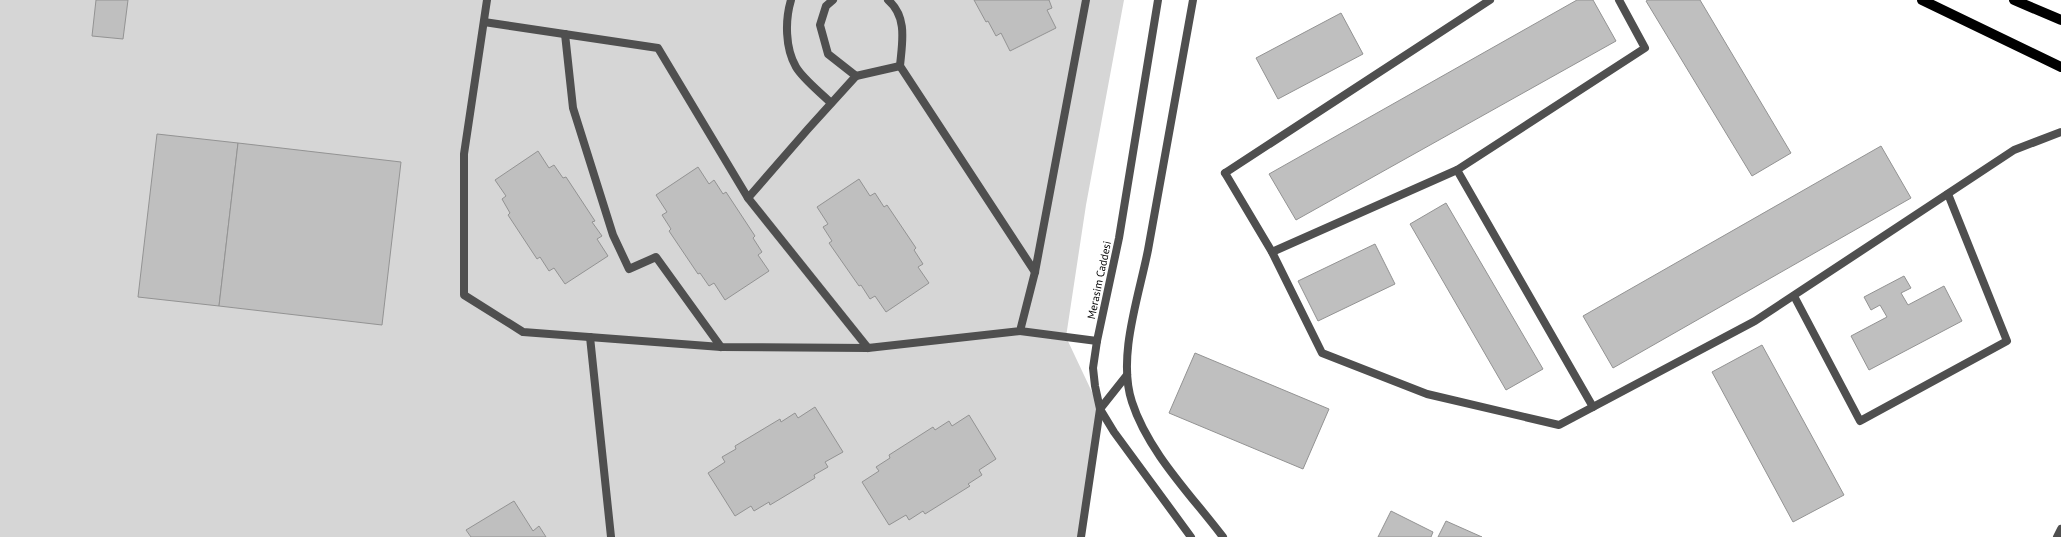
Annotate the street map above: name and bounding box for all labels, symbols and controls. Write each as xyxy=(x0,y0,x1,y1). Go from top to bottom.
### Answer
street label: Merasim Caddesi xyxy=(1084,240,1114,320)

